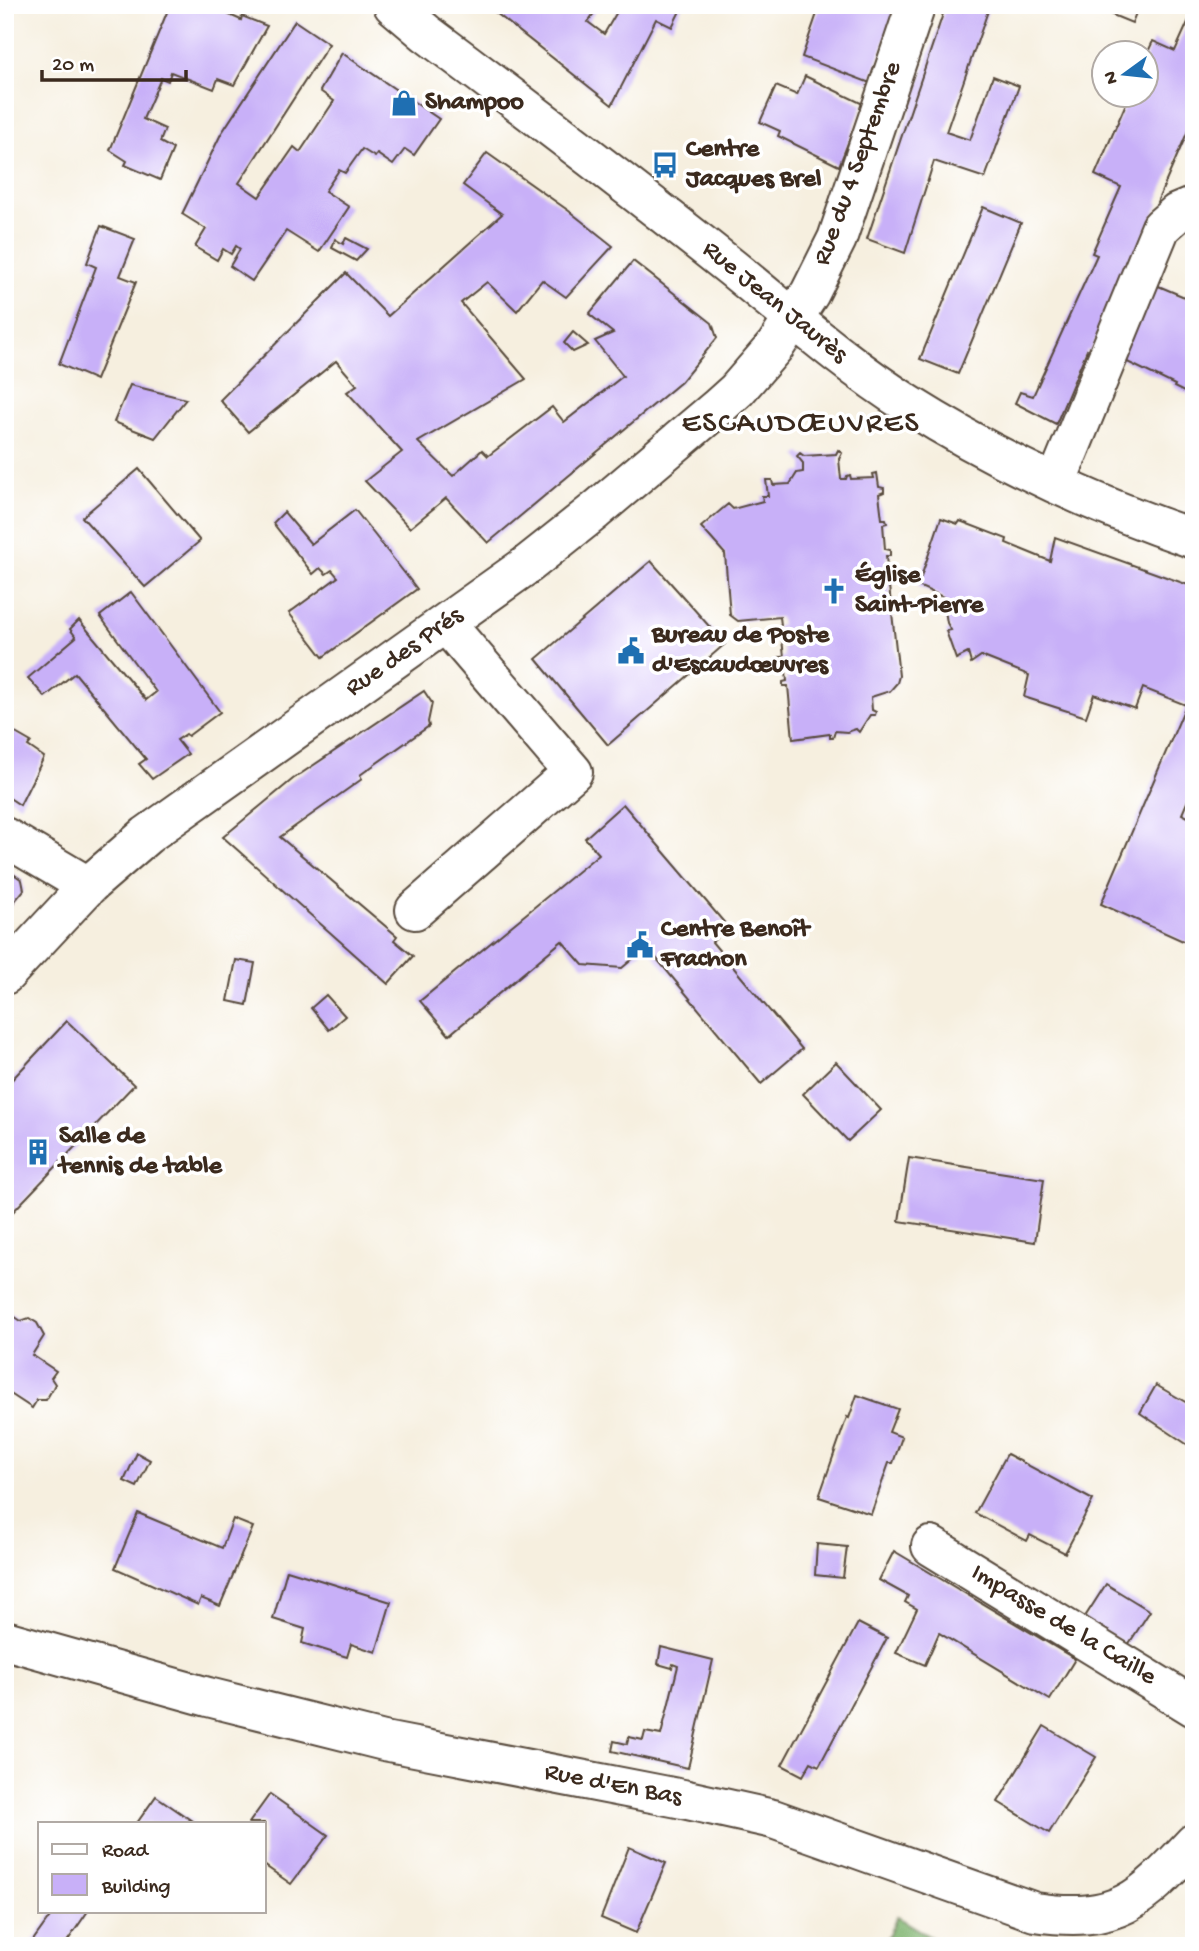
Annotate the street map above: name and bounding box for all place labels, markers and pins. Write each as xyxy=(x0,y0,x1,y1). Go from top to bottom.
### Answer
shop icon: Shampoo xyxy=(389,88,419,118)
place label: Shampoo xyxy=(425,88,524,119)
place label: Centre Jacques Brel xyxy=(685,135,822,196)
bus stop icon: Centre Jacques Brel xyxy=(650,150,680,180)
place label: Église Saint-Pierre xyxy=(855,561,985,622)
church icon: Église Saint-Pierre xyxy=(819,576,849,606)
place label: Bureau de Poste d'Escaudœuvres xyxy=(651,621,831,682)
public building icon: Bureau de Poste d'Escaudœuvres xyxy=(616,636,646,666)
place label: Centre Benoît Frachon xyxy=(660,915,811,976)
public building icon: Centre Benoît Frachon xyxy=(625,930,655,960)
place label: Salle de tennis de table xyxy=(57,1122,223,1183)
building icon: Salle de tennis de table xyxy=(23,1137,53,1167)

